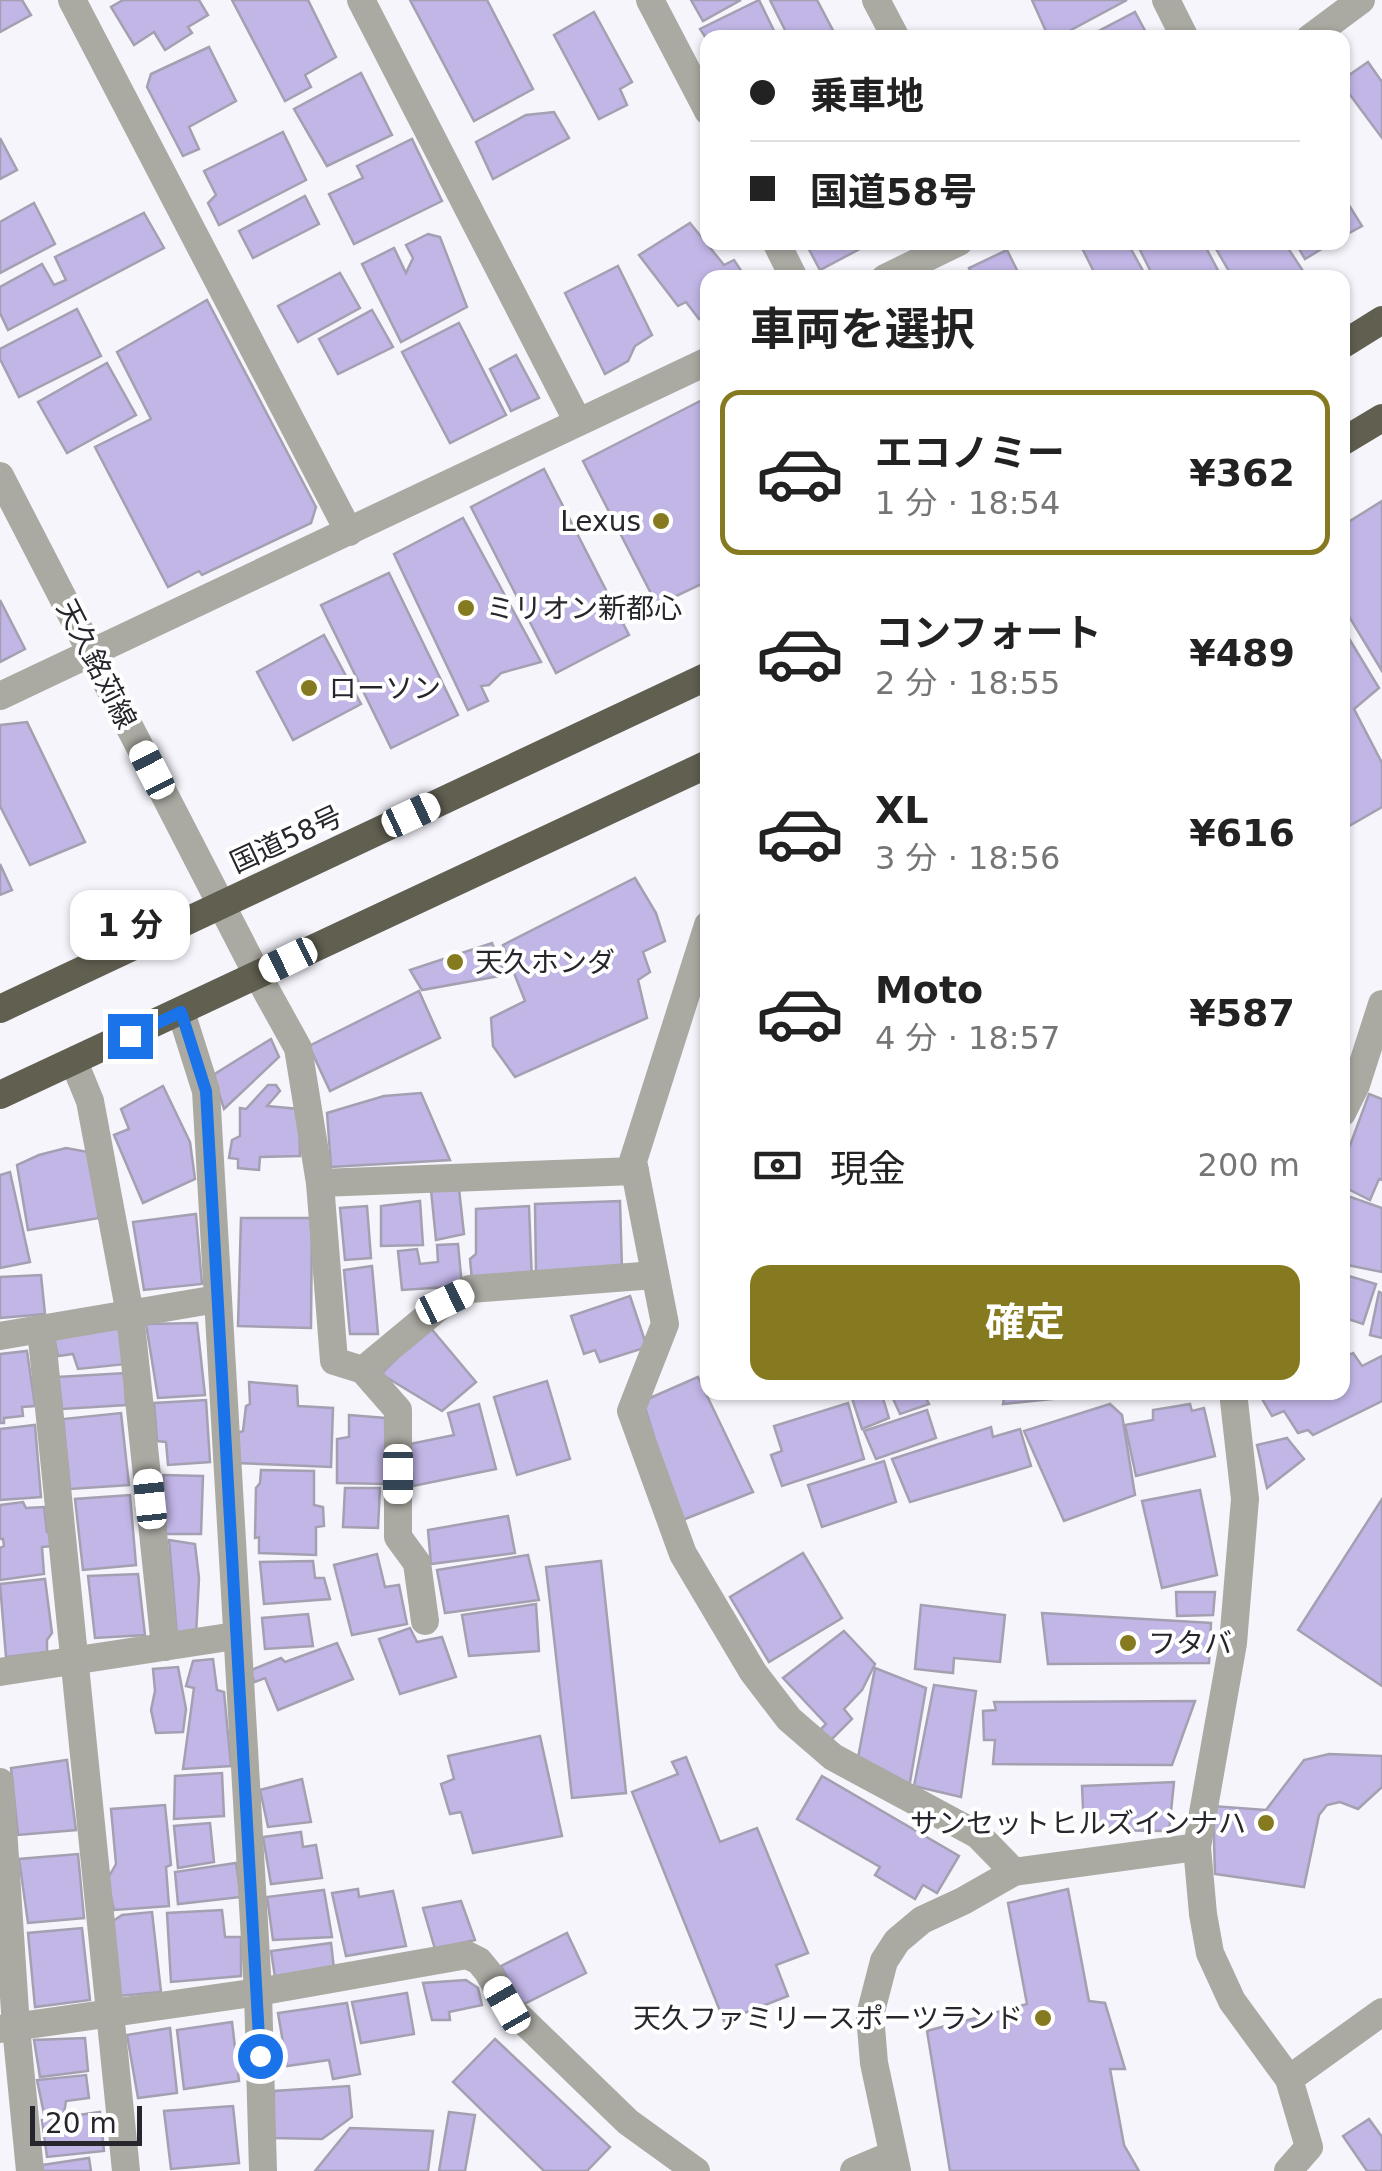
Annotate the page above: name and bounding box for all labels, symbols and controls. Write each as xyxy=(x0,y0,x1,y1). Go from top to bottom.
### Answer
text: 乗車地 xyxy=(810,74,924,118)
text: 国道58号 xyxy=(810,170,977,214)
text: 車両を選択 xyxy=(750,303,975,356)
icon: car xyxy=(755,428,845,518)
text: エコノミー xyxy=(875,431,1065,475)
text: ¥362 xyxy=(1189,451,1295,495)
text: 1 分 · 18:54 xyxy=(875,484,1060,522)
place label: Lexus xyxy=(560,505,641,538)
marker: Lexus xyxy=(650,510,672,532)
place label: ミリオン新都心 xyxy=(486,592,682,625)
street label: 天久銘苅線 xyxy=(50,594,143,734)
marker: ミリオン新都心 xyxy=(455,597,477,619)
icon: car xyxy=(755,608,845,698)
text: コンフォート xyxy=(875,611,1102,655)
text: ¥489 xyxy=(1189,631,1295,675)
text: 2 分 · 18:55 xyxy=(875,664,1060,702)
place label: ローソン xyxy=(329,672,441,705)
marker: ローソン xyxy=(298,677,320,699)
car xyxy=(125,736,179,804)
icon: car xyxy=(755,788,845,878)
text: XL xyxy=(875,788,929,832)
car xyxy=(377,789,445,841)
street label: 国道58号 xyxy=(225,799,347,880)
text: ¥616 xyxy=(1189,811,1295,855)
text: 3 分 · 18:56 xyxy=(875,839,1060,877)
callout: 1 分 xyxy=(70,891,190,961)
text: 1 分 xyxy=(97,906,163,944)
car xyxy=(254,933,322,987)
place label: 天久ホンダ xyxy=(475,946,615,979)
marker: 天久ホンダ xyxy=(444,951,466,973)
icon: car xyxy=(755,968,845,1058)
text: Moto xyxy=(875,968,983,1012)
text: ¥587 xyxy=(1189,991,1295,1035)
route end xyxy=(108,1014,153,1059)
text: 4 分 · 18:57 xyxy=(875,1019,1060,1057)
icon: cash xyxy=(750,1138,805,1193)
text: 200 m xyxy=(1198,1146,1300,1184)
text: 現金 xyxy=(830,1147,906,1191)
button: 確定 xyxy=(750,1265,1300,1380)
car xyxy=(411,1275,479,1329)
car xyxy=(383,1444,413,1504)
car xyxy=(132,1468,168,1530)
place label: フタバ xyxy=(1148,1627,1232,1660)
marker: フタバ xyxy=(1117,1632,1139,1654)
place label: サンセットヒルズインナハ xyxy=(910,1807,1246,1840)
marker: サンセットヒルズインナハ xyxy=(1255,1812,1277,1834)
car xyxy=(479,1972,535,2038)
place label: 天久ファミリースポーツランド xyxy=(633,2002,1023,2035)
marker: 天久ファミリースポーツランド xyxy=(1032,2007,1054,2029)
route start xyxy=(238,2034,283,2079)
scale bar xyxy=(30,2101,142,2146)
text: 20 m xyxy=(45,2107,117,2140)

